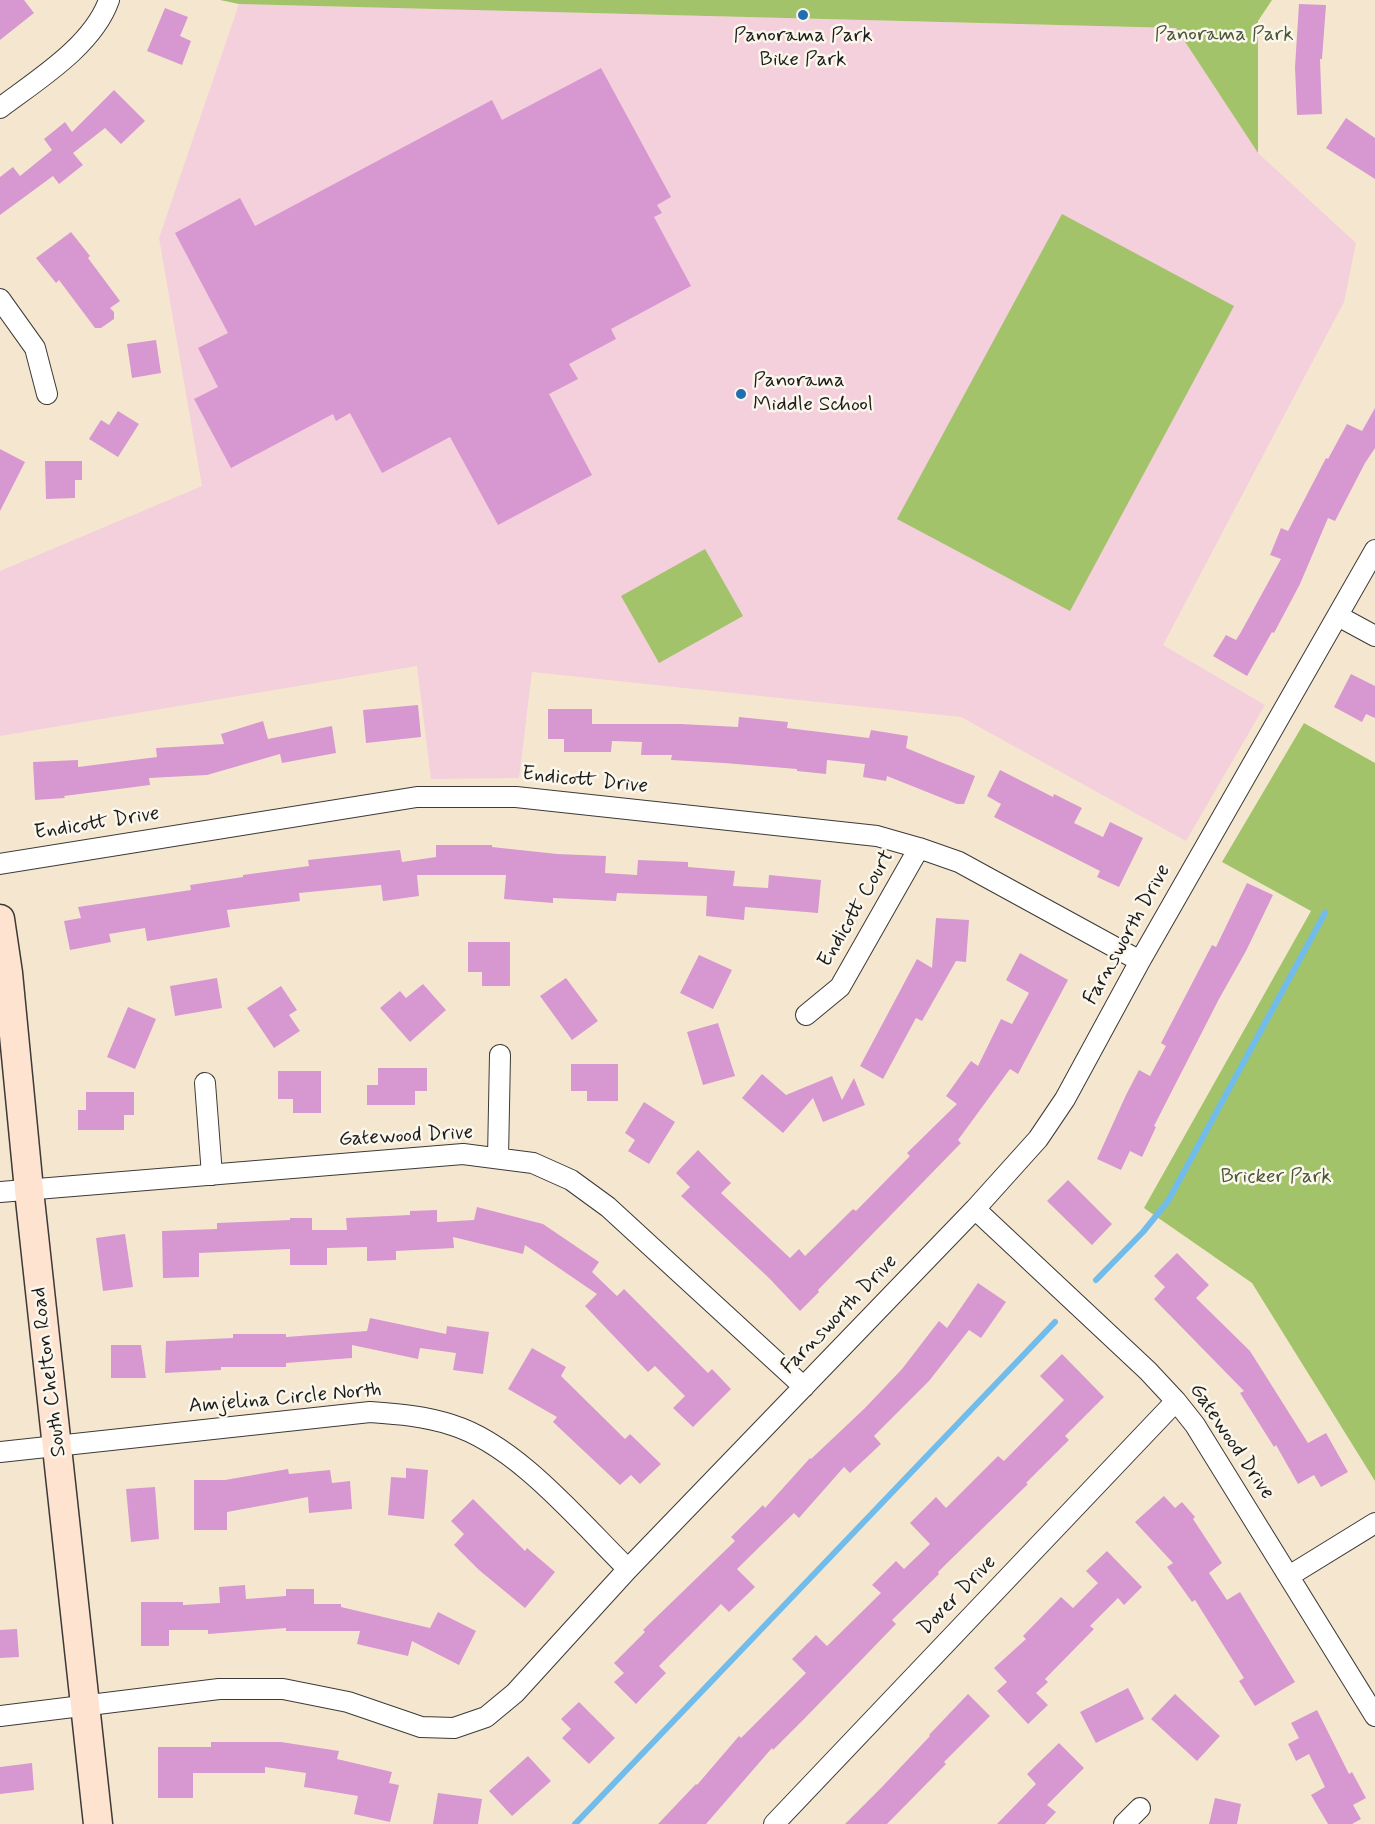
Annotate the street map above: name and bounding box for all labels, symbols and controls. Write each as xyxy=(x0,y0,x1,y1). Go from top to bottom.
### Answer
marker: Panorama Park Bike Park xyxy=(796,8,810,22)
park label: Panorama Park xyxy=(1154,23,1294,49)
place label: Panorama Park Bike Park xyxy=(733,24,873,74)
place label: Panorama Middle School xyxy=(753,369,873,419)
marker: Panorama Middle School xyxy=(734,387,748,401)
street label: Endicott Drive xyxy=(521,762,649,800)
street label: Endicott Drive xyxy=(32,802,162,846)
street label: Endicott Court xyxy=(813,846,901,972)
street label: Farnsworth Drive xyxy=(1079,860,1177,1010)
street label: Gatewood Drive xyxy=(338,1121,474,1153)
park label: Bricker Park xyxy=(1220,1165,1332,1191)
street label: Farnsworth Drive xyxy=(776,1250,904,1380)
street label: South Chelton Road xyxy=(27,1286,73,1458)
street label: Amjelina Circle North xyxy=(187,1378,383,1420)
street label: Gatewood Drive xyxy=(1183,1379,1279,1505)
street label: Dover Drive xyxy=(914,1551,1002,1641)

